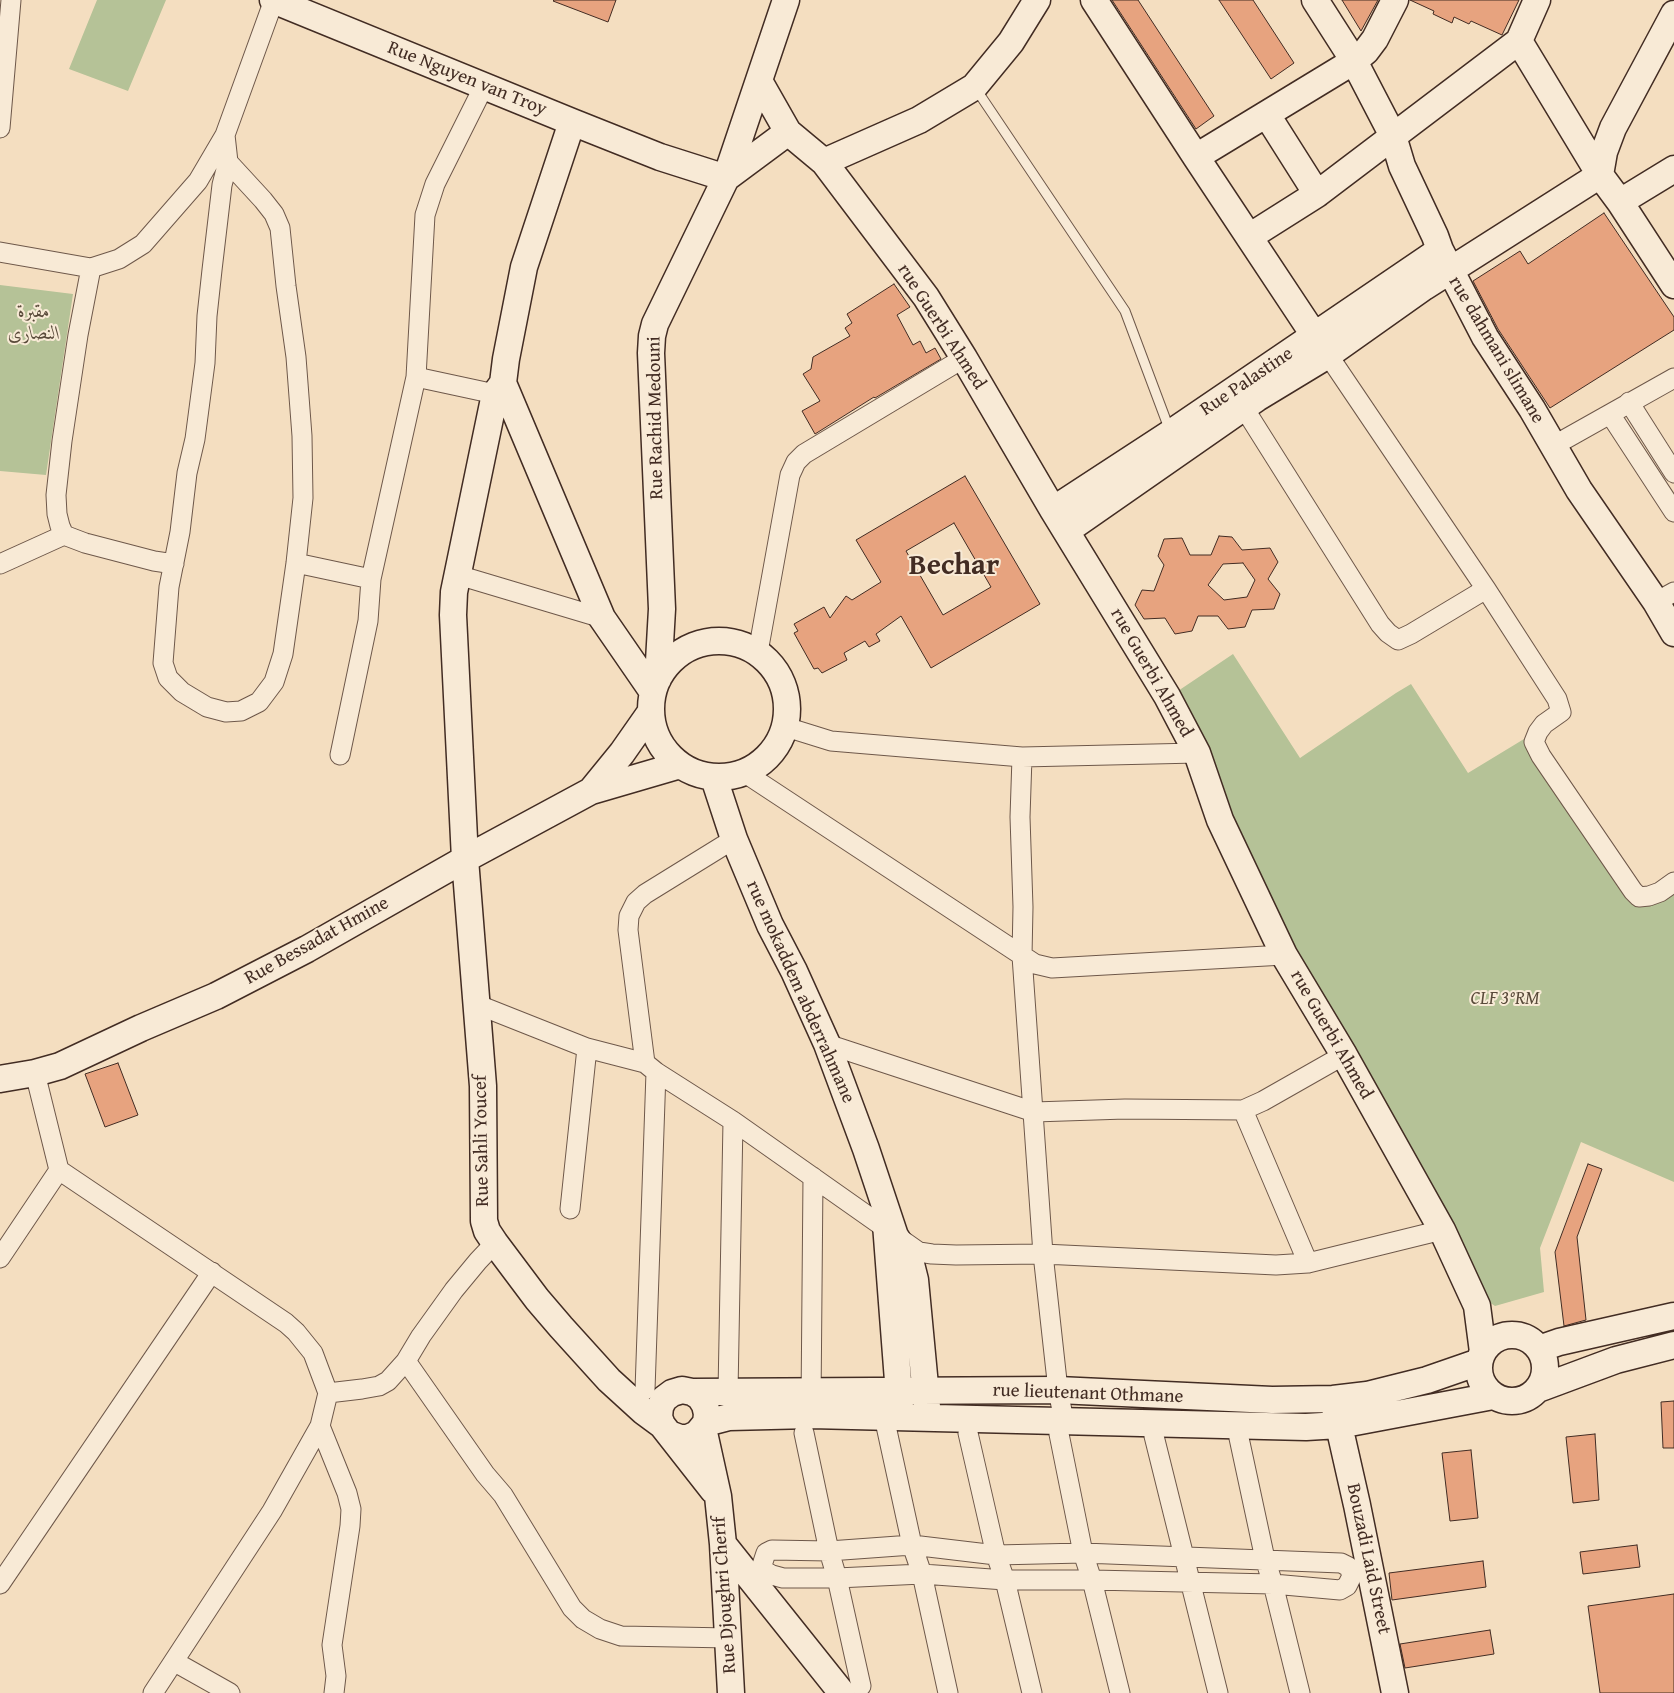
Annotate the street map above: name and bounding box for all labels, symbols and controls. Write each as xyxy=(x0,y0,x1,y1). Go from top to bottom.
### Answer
street label: Rue Nguyen van Troy xyxy=(384,37,550,121)
street label: rue Guerbi Ahmed xyxy=(892,260,990,394)
street label: rue dahmani slimane xyxy=(1443,272,1549,428)
park label: مقبرة النصارى xyxy=(8,301,60,345)
street label: Rue Rachid Medouni xyxy=(643,336,669,500)
street label: Rue Palastine xyxy=(1196,343,1298,421)
district label: Bechar xyxy=(909,550,999,584)
street label: rue Guerbi Ahmed xyxy=(1105,604,1197,742)
street label: rue mokaddem abderrahmane xyxy=(741,877,859,1107)
street label: Rue Bessadat Hmine xyxy=(241,892,393,990)
street label: rue Guerbi Ahmed xyxy=(1285,966,1377,1104)
park label: CLF 3°RM xyxy=(1471,988,1539,1010)
street label: Rue Sahli Youcef xyxy=(469,1075,495,1207)
street label: rue lieutenant Othmane xyxy=(992,1379,1184,1409)
street label: Bouzadi Laid Street xyxy=(1341,1481,1395,1637)
street label: Rue Djoughri Cherif xyxy=(708,1516,742,1674)

